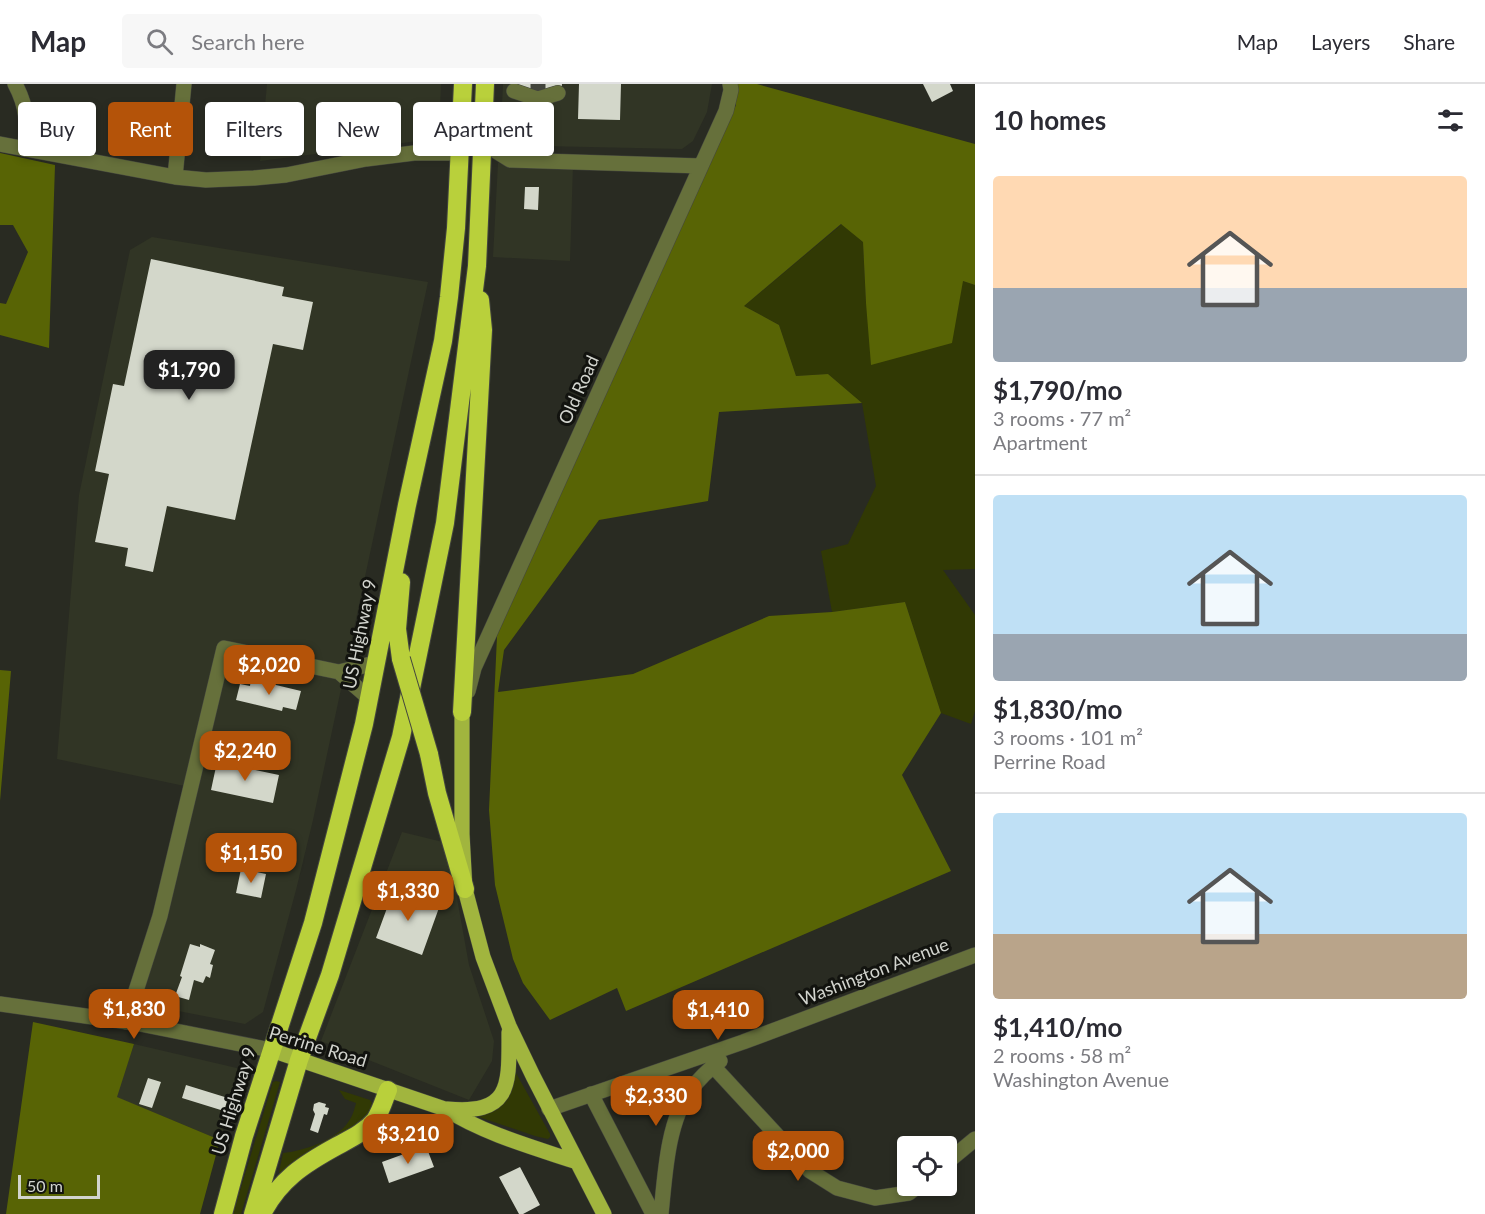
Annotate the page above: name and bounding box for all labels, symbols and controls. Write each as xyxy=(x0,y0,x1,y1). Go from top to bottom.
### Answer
search box xyxy=(122,14,542,68)
text: Map xyxy=(30,24,86,58)
icon: search xyxy=(143,25,176,58)
text: Search here xyxy=(191,28,305,55)
text: Map xyxy=(1237,29,1278,54)
text: Layers xyxy=(1311,29,1370,54)
text: Share xyxy=(1403,29,1455,54)
chip: Buy xyxy=(18,102,96,156)
chip: Rent xyxy=(108,102,193,156)
chip: Filters xyxy=(205,102,304,156)
chip: New xyxy=(316,102,401,156)
chip: Apartment xyxy=(413,102,554,156)
text: 10 homes xyxy=(993,104,1106,136)
icon: filters xyxy=(1434,104,1467,137)
icon: home xyxy=(1176,215,1284,323)
pin: $1,790 xyxy=(140,350,238,401)
street label: Old Road xyxy=(553,352,603,427)
text: $1,790 xyxy=(158,357,220,381)
text: $1,790/mo xyxy=(993,374,1123,406)
text: 3 rooms · 77 m² xyxy=(993,406,1131,430)
text: Apartment xyxy=(993,430,1087,454)
icon: home xyxy=(1176,534,1284,642)
street label: US Highway 9 xyxy=(338,577,380,691)
pin: $2,020 xyxy=(220,645,318,696)
text: $2,020 xyxy=(238,652,300,676)
text: $1,830/mo xyxy=(993,693,1123,725)
text: 3 rooms · 101 m² xyxy=(993,725,1143,749)
pin: $2,240 xyxy=(196,731,294,782)
text: $2,240 xyxy=(214,738,276,762)
text: Perrine Road xyxy=(993,749,1106,773)
pin: $1,150 xyxy=(202,833,300,884)
text: $1,150 xyxy=(220,840,282,864)
icon: home xyxy=(1176,852,1284,960)
pin: $1,330 xyxy=(359,871,457,922)
text: $1,330 xyxy=(377,878,439,902)
street label: Washington Avenue xyxy=(796,932,952,1010)
pin: $1,830 xyxy=(85,989,183,1040)
pin: $1,410 xyxy=(669,990,767,1041)
text: $1,830 xyxy=(103,996,165,1020)
text: $1,410 xyxy=(687,997,749,1021)
text: $1,410/mo xyxy=(993,1011,1123,1043)
street label: Perrine Road xyxy=(267,1021,370,1071)
text: 2 rooms · 58 m² xyxy=(993,1043,1131,1067)
street label: US Highway 9 xyxy=(206,1044,260,1157)
text: Washington Avenue xyxy=(993,1067,1169,1091)
pin: $2,330 xyxy=(607,1076,705,1127)
text: $2,330 xyxy=(625,1083,687,1107)
pin: $3,210 xyxy=(359,1114,457,1165)
text: $3,210 xyxy=(377,1121,439,1145)
pin: $2,000 xyxy=(749,1131,847,1182)
map controls xyxy=(897,1136,957,1196)
button: locate xyxy=(897,1136,957,1196)
text: $2,000 xyxy=(767,1138,829,1162)
scale bar xyxy=(18,1172,100,1200)
text: 50 m xyxy=(27,1176,63,1195)

